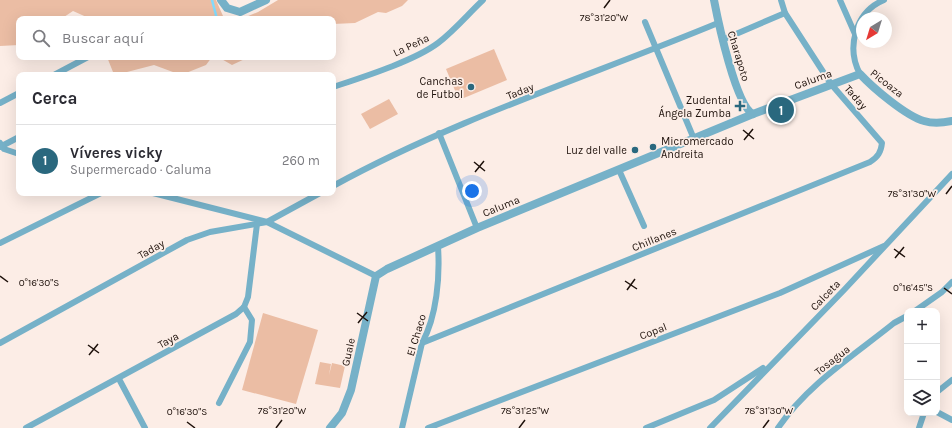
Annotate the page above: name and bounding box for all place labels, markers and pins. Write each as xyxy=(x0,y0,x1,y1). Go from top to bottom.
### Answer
place label: Canchas de Futbol xyxy=(416,75,463,101)
marker: Canchas de Futbol xyxy=(466,82,476,92)
place label: Zudental Ángela Zumba xyxy=(658,94,731,120)
pin: 1 xyxy=(768,95,794,125)
marker: Zudental Ángela Zumba xyxy=(734,100,746,112)
place label: Micromercado Andreita xyxy=(661,135,733,161)
marker: Micromercado Andreita xyxy=(648,142,658,152)
place label: Luz del valle xyxy=(566,144,627,157)
marker: Luz del valle xyxy=(630,145,640,155)

